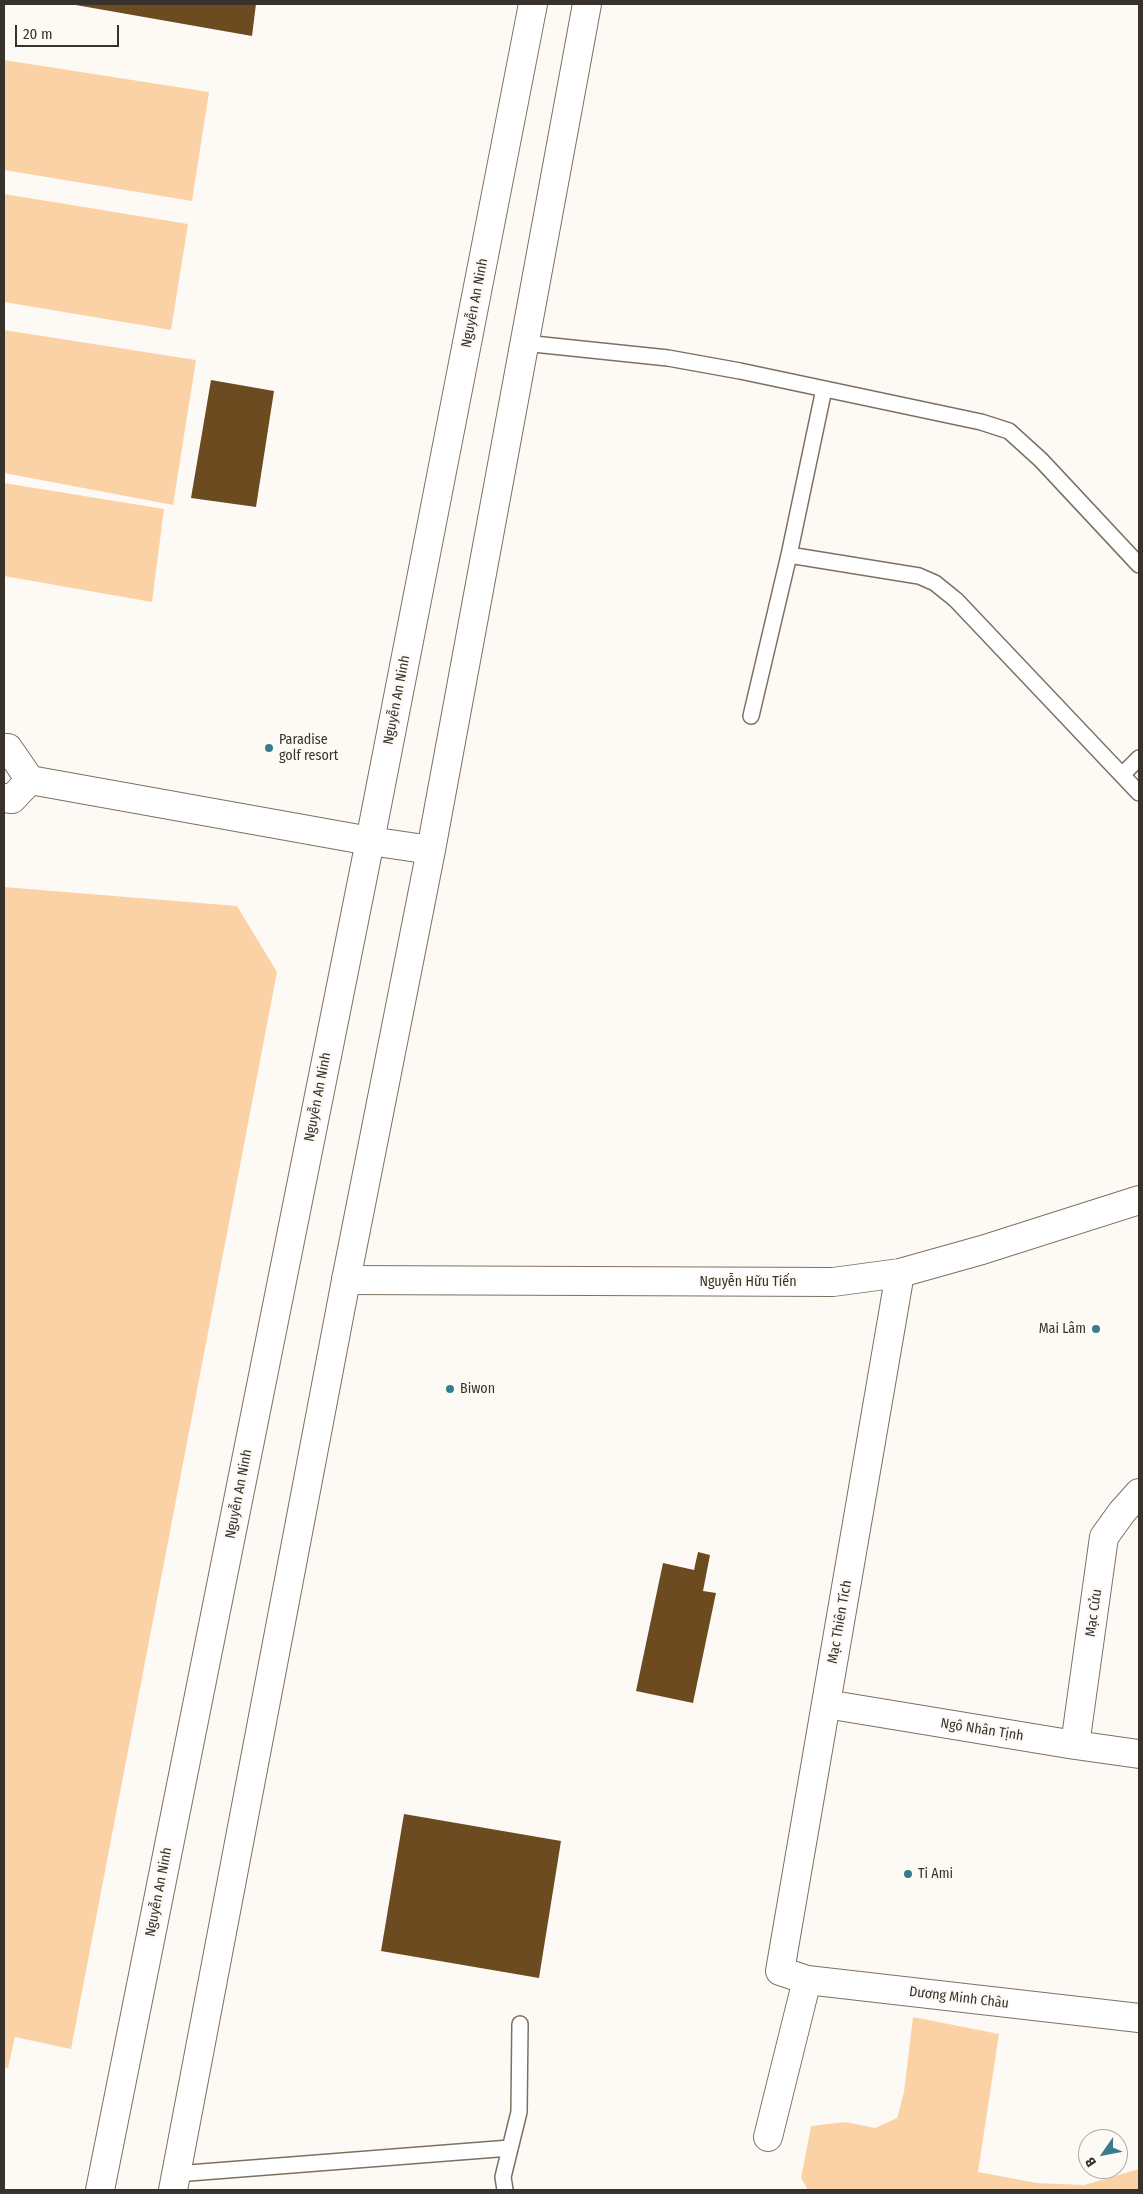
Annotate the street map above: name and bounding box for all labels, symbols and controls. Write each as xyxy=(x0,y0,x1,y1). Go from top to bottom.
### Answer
scale bar xyxy=(18,15,121,47)
text: 20 m xyxy=(23,25,53,43)
street label: Nguyễn An Ninh xyxy=(458,257,492,349)
street label: Nguyễn An Ninh xyxy=(380,654,414,746)
place label: Paradise golf resort xyxy=(279,732,338,764)
marker: Paradise golf resort xyxy=(263,742,275,754)
street label: Nguyễn An Ninh xyxy=(301,1051,335,1143)
street label: Nguyễn Hữu Tiến xyxy=(699,1274,797,1290)
place label: Mai Lâm xyxy=(1039,1321,1086,1337)
marker: Mai Lâm xyxy=(1090,1323,1102,1335)
place label: Biwon xyxy=(460,1381,495,1397)
marker: Biwon xyxy=(444,1383,456,1395)
street label: Nguyễn An Ninh xyxy=(222,1448,256,1540)
street label: Mạc Thiên Tích xyxy=(824,1579,856,1665)
street label: Mạc Cửu xyxy=(1082,1588,1106,1638)
street label: Ngô Nhân Tịnh xyxy=(939,1715,1025,1745)
street label: Nguyễn An Ninh xyxy=(142,1846,176,1938)
place label: Ti Ami xyxy=(918,1866,953,1882)
marker: Ti Ami xyxy=(902,1868,914,1880)
street label: Dương Minh Châu xyxy=(908,1984,1010,2012)
north arrow xyxy=(1078,2129,1128,2179)
text: B xyxy=(1082,2154,1100,2170)

